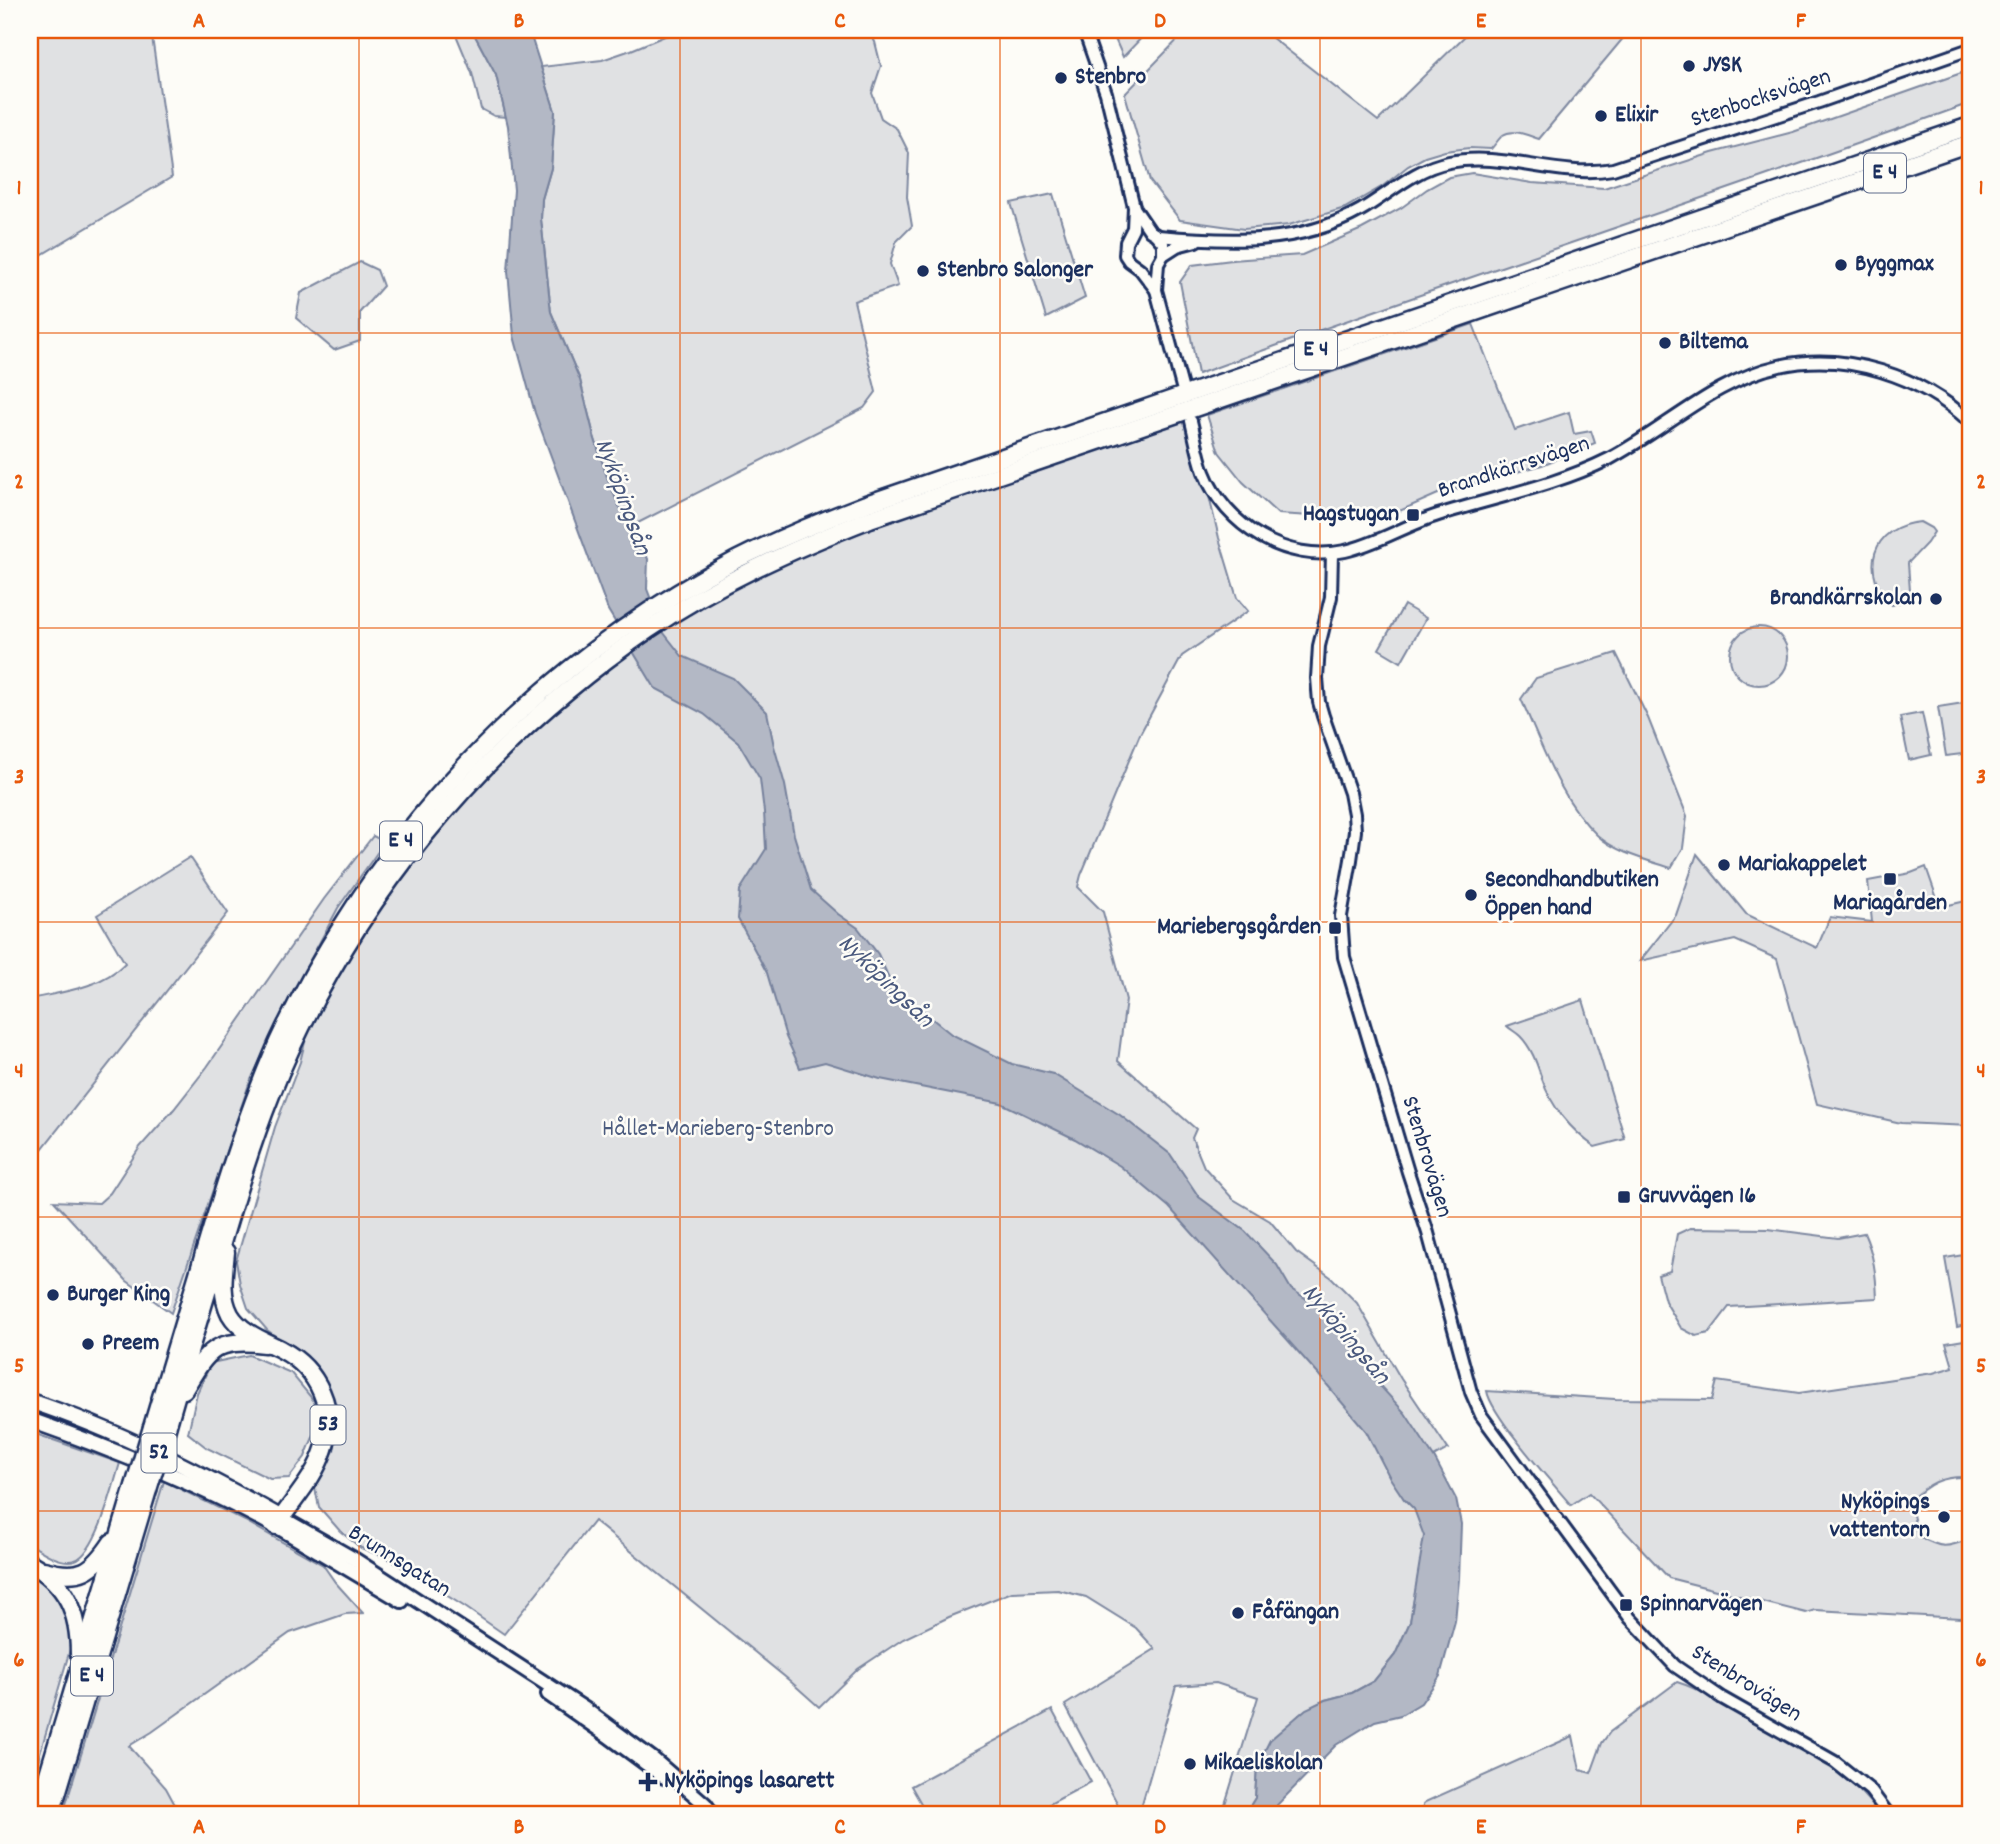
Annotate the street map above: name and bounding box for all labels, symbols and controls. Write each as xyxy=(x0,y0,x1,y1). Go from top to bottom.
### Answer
text: A xyxy=(193,6,205,39)
text: B xyxy=(514,6,525,39)
text: C xyxy=(834,6,846,39)
text: D xyxy=(1154,6,1166,39)
text: E xyxy=(1476,6,1487,39)
text: F xyxy=(1796,6,1807,39)
place label: JYSK xyxy=(1703,49,1742,83)
marker: JYSK xyxy=(1681,58,1697,74)
street label: Stenbocksvägen xyxy=(1686,60,1836,138)
place label: Stenbro xyxy=(1075,61,1146,95)
marker: Stenbro xyxy=(1053,70,1069,86)
place label: Elixir xyxy=(1615,99,1659,133)
marker: Elixir xyxy=(1593,108,1609,124)
road number: E 4 xyxy=(1864,154,1906,192)
text: 1 xyxy=(16,173,22,206)
text: 1 xyxy=(1978,173,1984,206)
place label: Byggmax xyxy=(1855,248,1934,282)
place label: Stenbro Salonger xyxy=(937,254,1094,288)
marker: Byggmax xyxy=(1833,257,1849,273)
marker: Stenbro Salonger xyxy=(915,263,931,279)
place label: Biltema xyxy=(1679,326,1748,360)
road number: E 4 xyxy=(1295,330,1337,370)
marker: Biltema xyxy=(1657,335,1673,351)
street label: Brandkärrsvägen xyxy=(1434,427,1594,509)
water label: Nyköpingsån xyxy=(584,433,661,561)
text: 2 xyxy=(14,467,24,500)
text: 2 xyxy=(1976,467,1986,500)
place label: Hagstugan xyxy=(1303,498,1399,532)
marker: Hagstugan xyxy=(1405,507,1421,523)
place label: Brandkärrskolan xyxy=(1770,582,1922,616)
marker: Brandkärrskolan xyxy=(1928,591,1944,607)
text: 3 xyxy=(14,762,24,795)
text: 3 xyxy=(1976,762,1986,795)
road number: E 4 xyxy=(380,821,422,860)
place label: Mariakappelet xyxy=(1738,848,1867,882)
marker: Mariakappelet xyxy=(1716,857,1732,873)
place label: Secondhandbutiken Öppen hand xyxy=(1485,864,1659,926)
marker: Mariagården xyxy=(1882,871,1898,887)
marker: Secondhandbutiken Öppen hand xyxy=(1463,887,1479,903)
place label: Mariagården xyxy=(1833,887,1947,921)
place label: Mariebergsgården xyxy=(1157,911,1321,945)
marker: Mariebergsgården xyxy=(1327,920,1343,936)
water label: Nyköpingsån xyxy=(828,926,942,1038)
text: 4 xyxy=(14,1056,24,1089)
text: 4 xyxy=(1976,1056,1986,1089)
street label: Stenbrovägen xyxy=(1391,1092,1461,1222)
park label: Hållet-Marieberg-Stenbro xyxy=(602,1113,834,1147)
place label: Gruvvägen 16 xyxy=(1638,1180,1756,1214)
marker: Gruvvägen 16 xyxy=(1616,1189,1632,1205)
water label: Nyköpingsån xyxy=(1292,1276,1399,1394)
place label: Burger King xyxy=(67,1278,170,1312)
marker: Burger King xyxy=(45,1287,61,1303)
place label: Preem xyxy=(102,1327,159,1361)
marker: Preem xyxy=(80,1336,96,1352)
text: 5 xyxy=(14,1351,24,1384)
text: 5 xyxy=(1976,1351,1986,1384)
road number: 53 xyxy=(310,1406,346,1444)
road number: 52 xyxy=(142,1434,176,1472)
place label: Nyköpings vattentorn xyxy=(1830,1486,1930,1548)
marker: Nyköpings vattentorn xyxy=(1936,1509,1952,1525)
street label: Brunnsgatan xyxy=(341,1517,457,1607)
place label: Spinnarvägen xyxy=(1640,1588,1763,1622)
place label: Fåfängan xyxy=(1252,1596,1339,1630)
marker: Spinnarvägen xyxy=(1618,1597,1634,1613)
marker: Fåfängan xyxy=(1230,1605,1246,1621)
street label: Stenbrovägen xyxy=(1684,1636,1808,1732)
text: 6 xyxy=(13,1645,25,1678)
text: 6 xyxy=(1975,1645,1987,1678)
road number: E 4 xyxy=(71,1656,113,1695)
place label: Mikaeliskolan xyxy=(1204,1747,1323,1781)
marker: Mikaeliskolan xyxy=(1182,1756,1198,1772)
place label: Nyköpings lasarett xyxy=(664,1765,834,1799)
marker: Nyköpings lasarett xyxy=(638,1772,658,1792)
text: A xyxy=(193,1812,205,1844)
text: B xyxy=(514,1812,525,1844)
text: C xyxy=(834,1812,846,1844)
text: D xyxy=(1154,1812,1166,1844)
text: E xyxy=(1476,1812,1487,1844)
text: F xyxy=(1796,1812,1807,1844)

